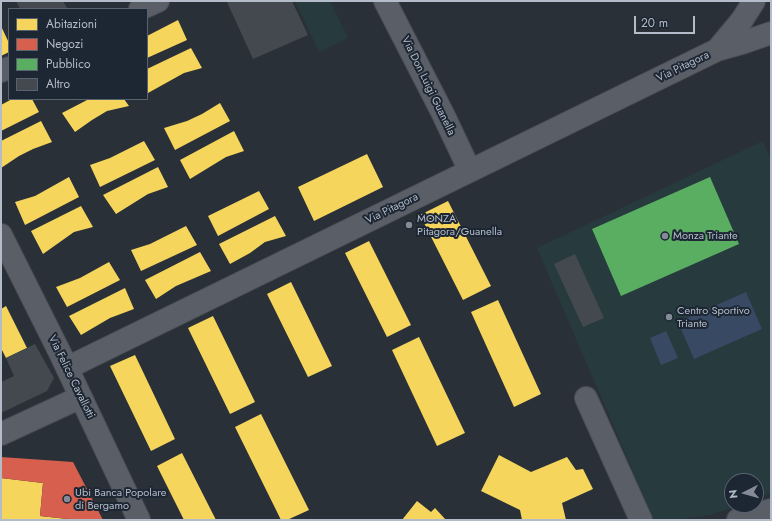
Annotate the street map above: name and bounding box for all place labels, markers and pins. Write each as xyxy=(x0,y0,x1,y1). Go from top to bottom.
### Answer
place label: MONZA Pitagora/Guanella xyxy=(417,212,502,238)
marker: MONZA Pitagora/Guanella xyxy=(404,220,414,230)
place label: Monza Triante xyxy=(673,229,738,243)
marker: Monza Triante xyxy=(660,231,670,241)
place label: Centro Sportivo Triante xyxy=(677,304,750,330)
marker: Centro Sportivo Triante xyxy=(664,312,674,322)
place label: Ubi Banca Popolare di Bergamo xyxy=(75,486,166,512)
marker: Ubi Banca Popolare di Bergamo xyxy=(62,494,72,504)

